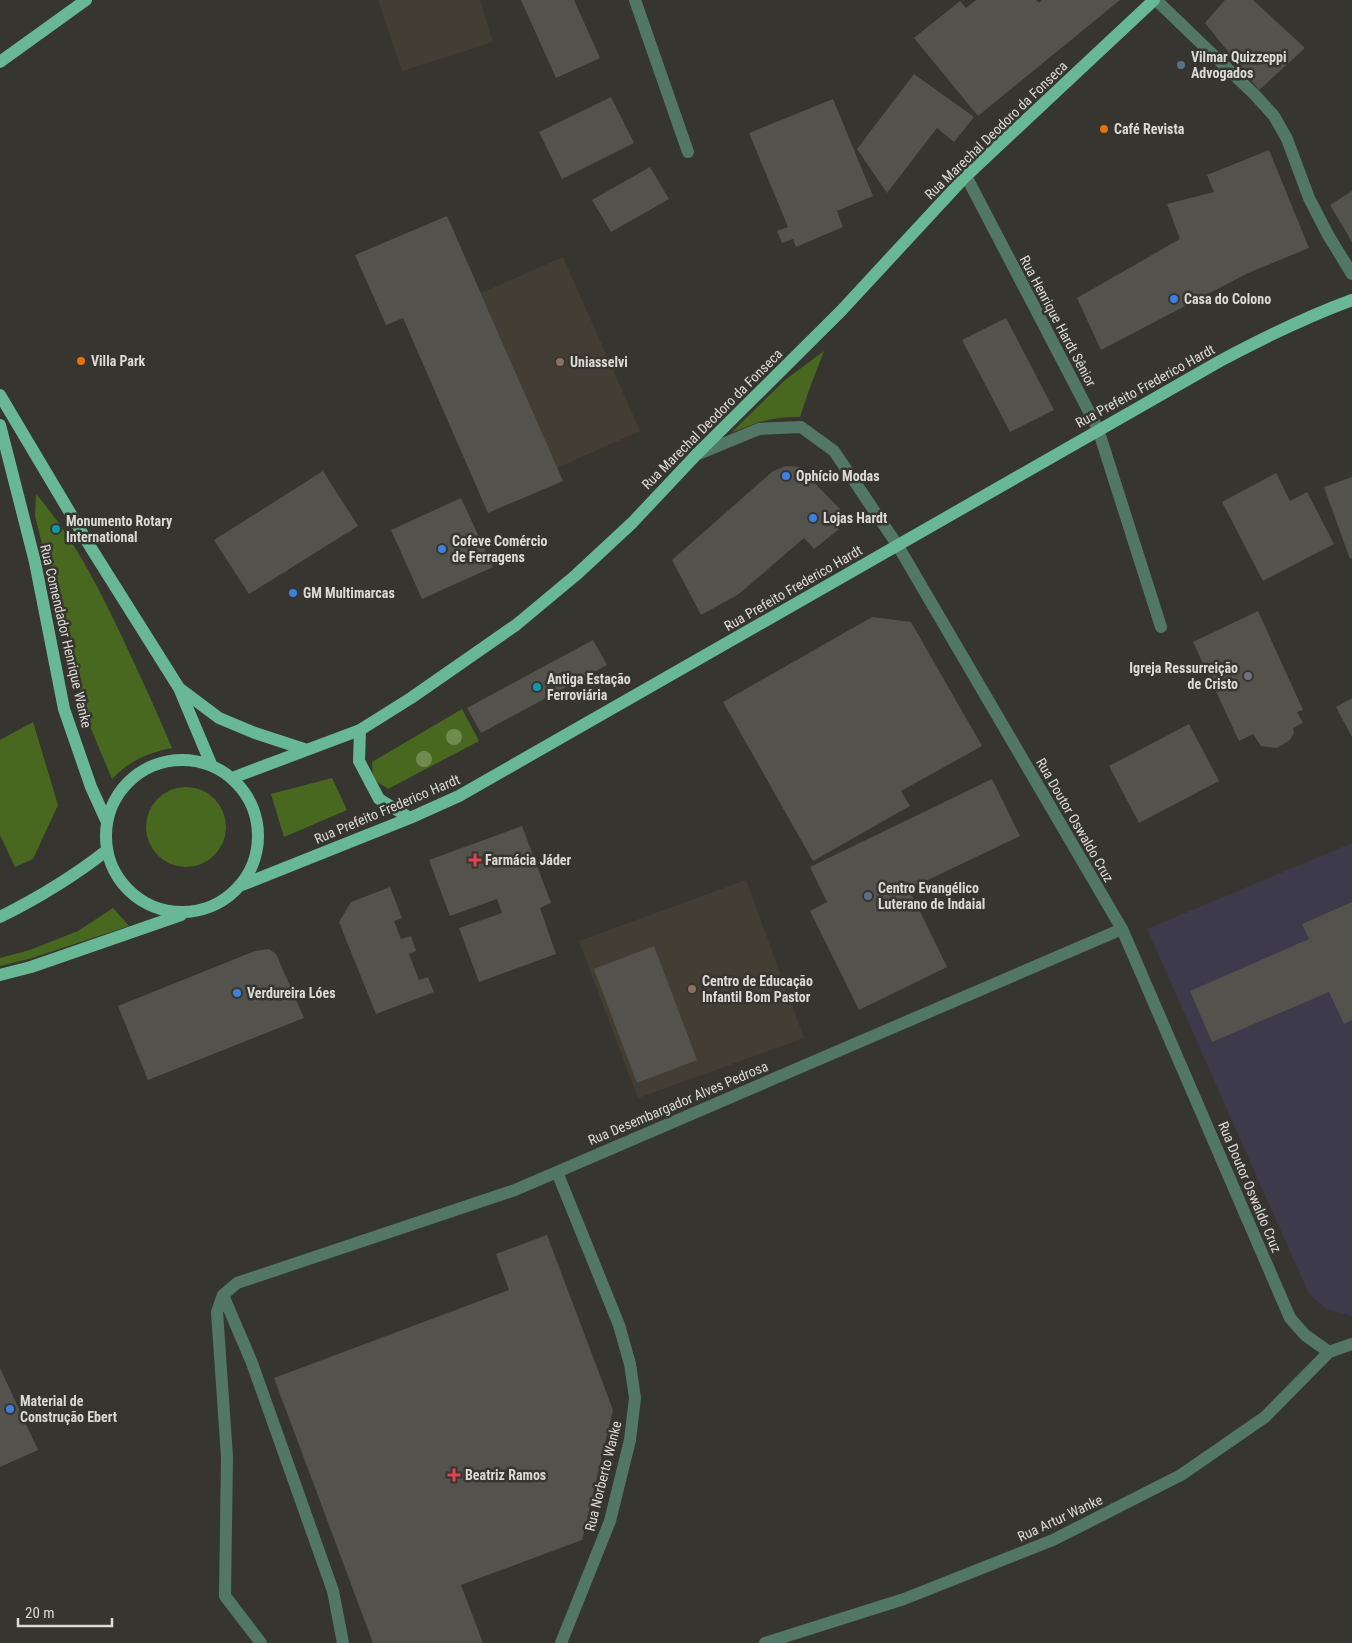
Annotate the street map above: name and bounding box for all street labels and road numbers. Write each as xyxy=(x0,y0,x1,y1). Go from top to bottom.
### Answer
street label: Rua Marechal Deodoro da Fonseca xyxy=(921,58,1071,202)
street label: Rua Henrique Hardt Sênior xyxy=(1017,253,1099,389)
street label: Rua Prefeito Frederico Hardt xyxy=(1073,341,1217,431)
street label: Rua Marechal Deodoro da Fonseca xyxy=(639,346,785,492)
street label: Rua Prefeito Frederico Hardt xyxy=(721,542,865,634)
street label: Rua Comendador Henrique Wanke xyxy=(37,543,95,730)
street label: Rua Doutor Oswaldo Cruz xyxy=(1033,755,1117,885)
street label: Rua Prefeito Frederico Hardt xyxy=(312,771,462,847)
street label: Rua Desembargador Alves Pedrosa xyxy=(586,1058,770,1148)
street label: Rua Doutor Oswaldo Cruz xyxy=(1215,1119,1285,1255)
street label: Rua Norberto Wanke xyxy=(582,1419,625,1533)
street label: Rua Artur Wanke xyxy=(1015,1491,1105,1545)

